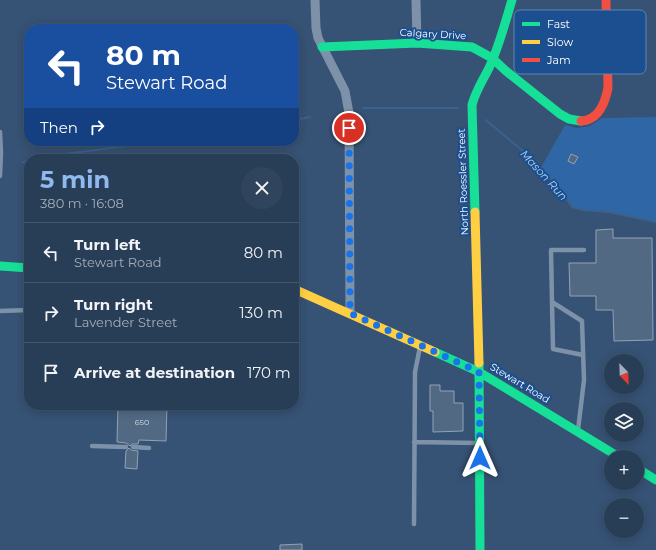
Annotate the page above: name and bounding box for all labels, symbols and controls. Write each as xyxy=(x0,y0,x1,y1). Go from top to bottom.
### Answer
legend xyxy=(514,10,646,74)
text: Fast xyxy=(547,17,571,31)
street label: Calgary Drive xyxy=(399,26,467,42)
text: Slow xyxy=(547,35,573,49)
text: 80 m xyxy=(106,38,181,72)
icon: left xyxy=(40,40,92,92)
text: Jam xyxy=(546,53,571,67)
text: Stewart Road xyxy=(106,72,227,94)
pin xyxy=(332,111,366,145)
icon: right xyxy=(86,116,108,138)
icon: arrive xyxy=(338,117,360,139)
text: Then xyxy=(40,118,78,137)
street label: North Roessler Street xyxy=(455,128,471,236)
water label: Mason Run xyxy=(518,147,570,203)
text: 5 min xyxy=(40,165,110,194)
button: close xyxy=(241,167,283,209)
text: 380 m · 16:08 xyxy=(40,195,124,211)
text: Turn left xyxy=(74,235,141,254)
icon: left xyxy=(40,242,62,264)
text: 80 m xyxy=(244,243,283,262)
text: Stewart Road xyxy=(74,254,162,270)
text: Turn right xyxy=(74,295,153,314)
icon: right xyxy=(40,302,62,324)
text: 130 m xyxy=(239,303,283,322)
text: Lavender Street xyxy=(74,314,177,330)
north arrow xyxy=(604,354,644,394)
map controls xyxy=(604,354,644,538)
street label: Stewart Road xyxy=(488,360,552,406)
icon: arrive xyxy=(40,362,62,384)
text: Arrive at destination xyxy=(74,363,235,382)
text: 170 m xyxy=(247,363,291,382)
button: layers xyxy=(604,402,644,442)
house number: 650 xyxy=(135,417,149,427)
position arrow xyxy=(459,437,501,479)
button: + xyxy=(604,450,644,490)
button: − xyxy=(604,498,644,538)

